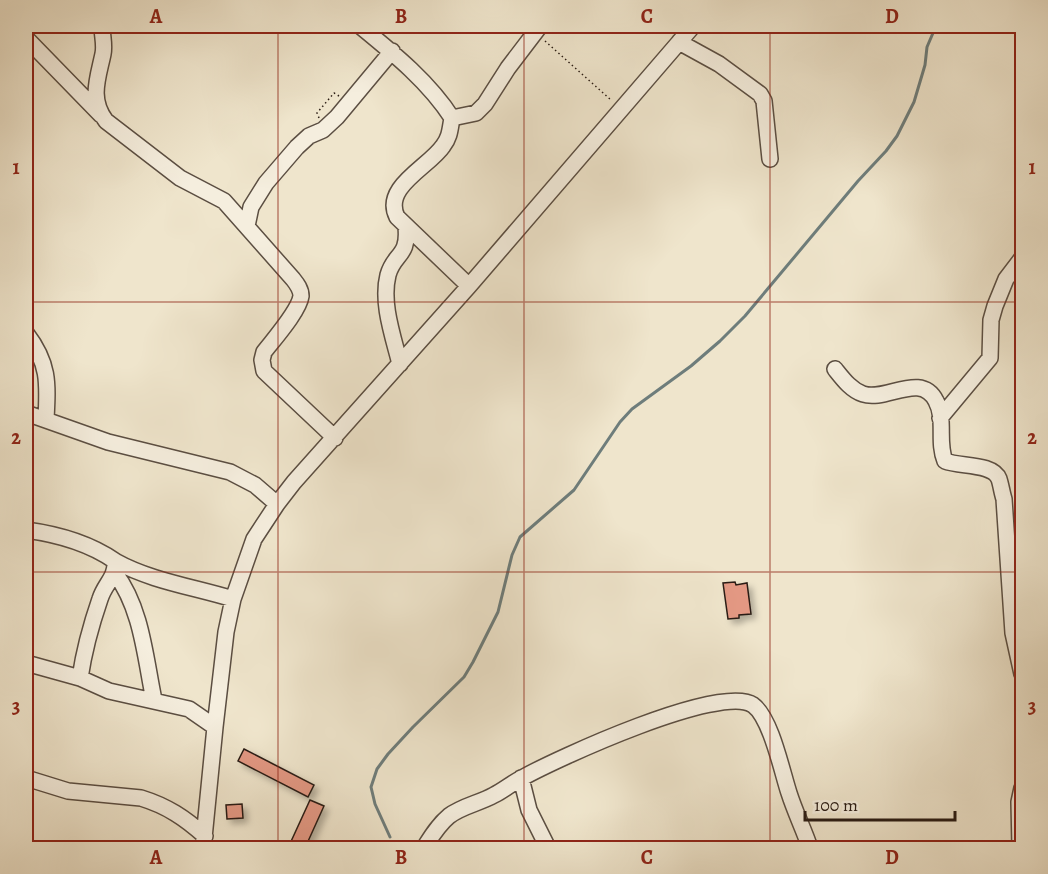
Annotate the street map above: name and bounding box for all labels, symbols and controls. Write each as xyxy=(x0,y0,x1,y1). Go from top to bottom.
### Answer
text: A xyxy=(149,3,163,30)
text: B xyxy=(395,3,407,30)
text: C xyxy=(641,3,653,30)
text: D xyxy=(885,3,899,30)
text: 1 xyxy=(12,154,20,181)
text: 1 xyxy=(1028,154,1036,181)
text: 2 xyxy=(11,424,21,451)
text: 2 xyxy=(1027,424,1037,451)
text: 3 xyxy=(12,693,20,720)
text: 3 xyxy=(1028,693,1036,720)
scale bar xyxy=(805,784,955,822)
text: 100 m xyxy=(814,793,858,817)
text: A xyxy=(149,844,163,871)
text: B xyxy=(395,844,407,871)
text: C xyxy=(641,844,653,871)
text: D xyxy=(885,844,899,871)

